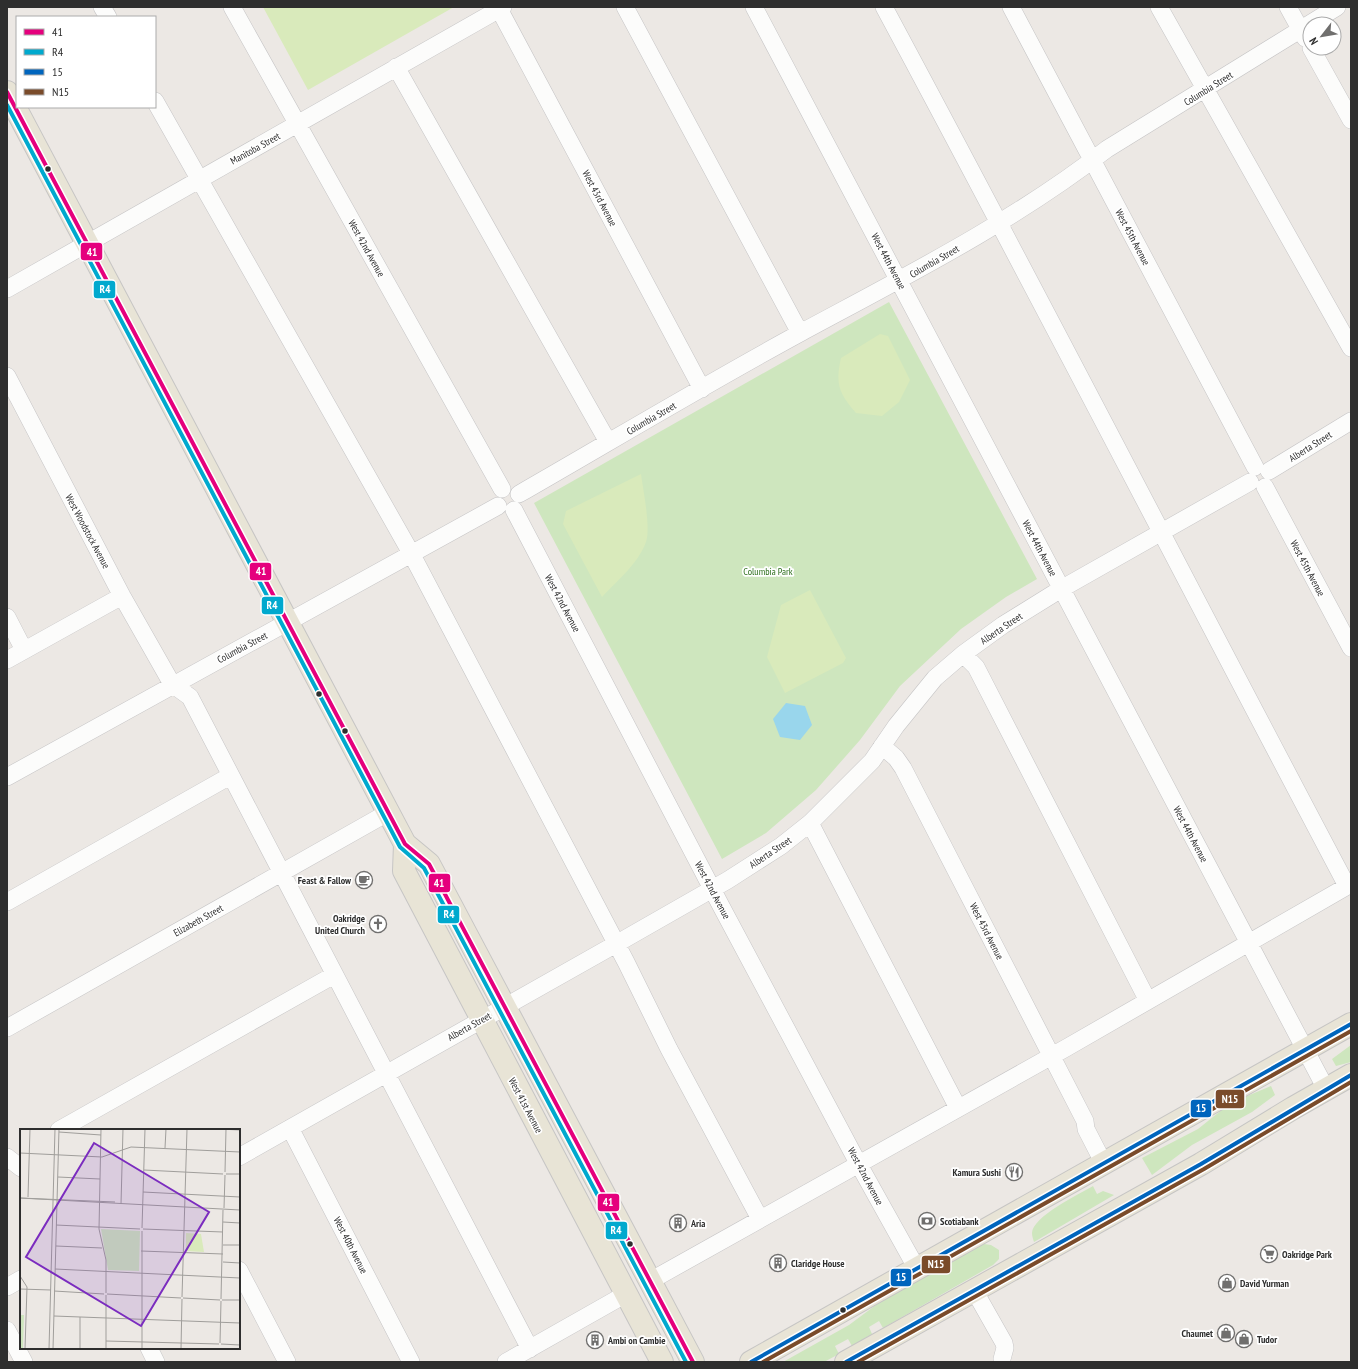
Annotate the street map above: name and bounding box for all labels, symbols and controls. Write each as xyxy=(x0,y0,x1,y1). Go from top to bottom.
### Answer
legend xyxy=(16,16,156,108)
north arrow xyxy=(1302,16,1342,56)
text: 41 xyxy=(52,24,63,39)
text: N xyxy=(1306,35,1321,47)
text: R4 xyxy=(52,44,64,59)
text: 15 xyxy=(52,64,63,79)
street label: Columbia Street xyxy=(1181,68,1235,109)
text: N15 xyxy=(52,84,69,99)
street label: Manitoba Street xyxy=(228,129,283,167)
unlabelled marker xyxy=(43,164,53,174)
street label: West 43rd Avenue xyxy=(579,168,620,229)
street label: West 45th Avenue xyxy=(1112,207,1153,268)
street label: West 42nd Avenue xyxy=(345,217,388,279)
street label: West 44th Avenue xyxy=(868,231,909,292)
line badge: 41 xyxy=(80,242,103,261)
street label: Columbia Street xyxy=(907,242,962,281)
text: 41 xyxy=(87,245,97,259)
line badge: R4 xyxy=(93,280,116,299)
text: R4 xyxy=(100,282,111,296)
street label: Columbia Street xyxy=(624,399,679,438)
street label: Alberta Street xyxy=(1286,428,1334,465)
street label: West Woodstock Avenue xyxy=(62,492,113,571)
street label: West 44th Avenue xyxy=(1019,518,1060,579)
street label: West 45th Avenue xyxy=(1287,538,1328,599)
line badge: 41 xyxy=(249,562,272,581)
text: 41 xyxy=(256,564,266,578)
park label: Columbia Park xyxy=(743,565,793,578)
street label: West 42nd Avenue xyxy=(542,572,583,634)
line badge: R4 xyxy=(261,596,284,615)
text: R4 xyxy=(267,598,278,612)
street label: Alberta Street xyxy=(978,609,1025,647)
street label: Columbia Street xyxy=(215,629,270,666)
unlabelled marker xyxy=(314,689,324,699)
unlabelled marker xyxy=(340,726,350,736)
street label: West 44th Avenue xyxy=(1170,804,1211,865)
street label: Alberta Street xyxy=(747,833,794,871)
street label: West 42nd Avenue xyxy=(692,859,733,921)
cafe icon: Feast & Fallow xyxy=(354,870,374,890)
line badge: 41 xyxy=(428,873,451,893)
place label: Feast & Fallow xyxy=(298,874,352,887)
text: 41 xyxy=(434,876,444,890)
street label: Elizabeth Street xyxy=(171,901,226,939)
street label: West 43rd Avenue xyxy=(967,901,1006,962)
line badge: R4 xyxy=(437,905,460,924)
text: R4 xyxy=(444,907,455,921)
place label: Oakridge United Church xyxy=(315,912,366,937)
church icon: Oakridge United Church xyxy=(368,914,388,934)
street label: Alberta Street xyxy=(445,1009,494,1044)
street label: West 41st Avenue xyxy=(505,1075,546,1135)
line badge: N15 xyxy=(1215,1089,1245,1109)
text: N15 xyxy=(1222,1092,1238,1106)
line badge: 15 xyxy=(1190,1099,1212,1118)
text: 15 xyxy=(1196,1101,1206,1115)
inset map xyxy=(20,1129,240,1349)
street label: West 42nd Avenue xyxy=(845,1145,886,1207)
restaurant icon: Kamura Sushi xyxy=(1004,1162,1024,1182)
place label: Kamura Sushi xyxy=(953,1166,1001,1179)
line badge: 41 xyxy=(597,1193,620,1212)
text: 41 xyxy=(603,1195,613,1209)
bank icon: Scotiabank xyxy=(917,1211,937,1231)
building icon: Aria xyxy=(668,1213,688,1233)
street label: West 40th Avenue xyxy=(331,1215,370,1276)
place label: Scotiabank xyxy=(940,1215,980,1228)
place label: Aria xyxy=(690,1217,705,1230)
line badge: R4 xyxy=(605,1221,628,1240)
text: R4 xyxy=(611,1223,622,1237)
unlabelled marker xyxy=(625,1239,635,1249)
supermarket icon: Oakridge Park xyxy=(1259,1244,1279,1264)
place label: Oakridge Park xyxy=(1282,1248,1333,1261)
building icon: Claridge House xyxy=(768,1253,788,1273)
line badge: N15 xyxy=(921,1255,951,1274)
place label: Claridge House xyxy=(791,1257,845,1270)
text: N15 xyxy=(928,1257,944,1271)
line badge: 15 xyxy=(890,1268,912,1287)
text: 15 xyxy=(896,1270,906,1284)
shop icon: David Yurman xyxy=(1217,1273,1237,1293)
place label: David Yurman xyxy=(1240,1277,1289,1290)
unlabelled marker xyxy=(838,1305,848,1315)
shop icon: Chaumet xyxy=(1216,1323,1236,1343)
place label: Chaumet xyxy=(1182,1327,1213,1340)
shop icon: Tudor xyxy=(1234,1329,1254,1349)
building icon: Ambi on Cambie xyxy=(585,1330,605,1350)
place label: Tudor xyxy=(1257,1333,1277,1346)
place label: Ambi on Cambie xyxy=(607,1334,665,1347)

